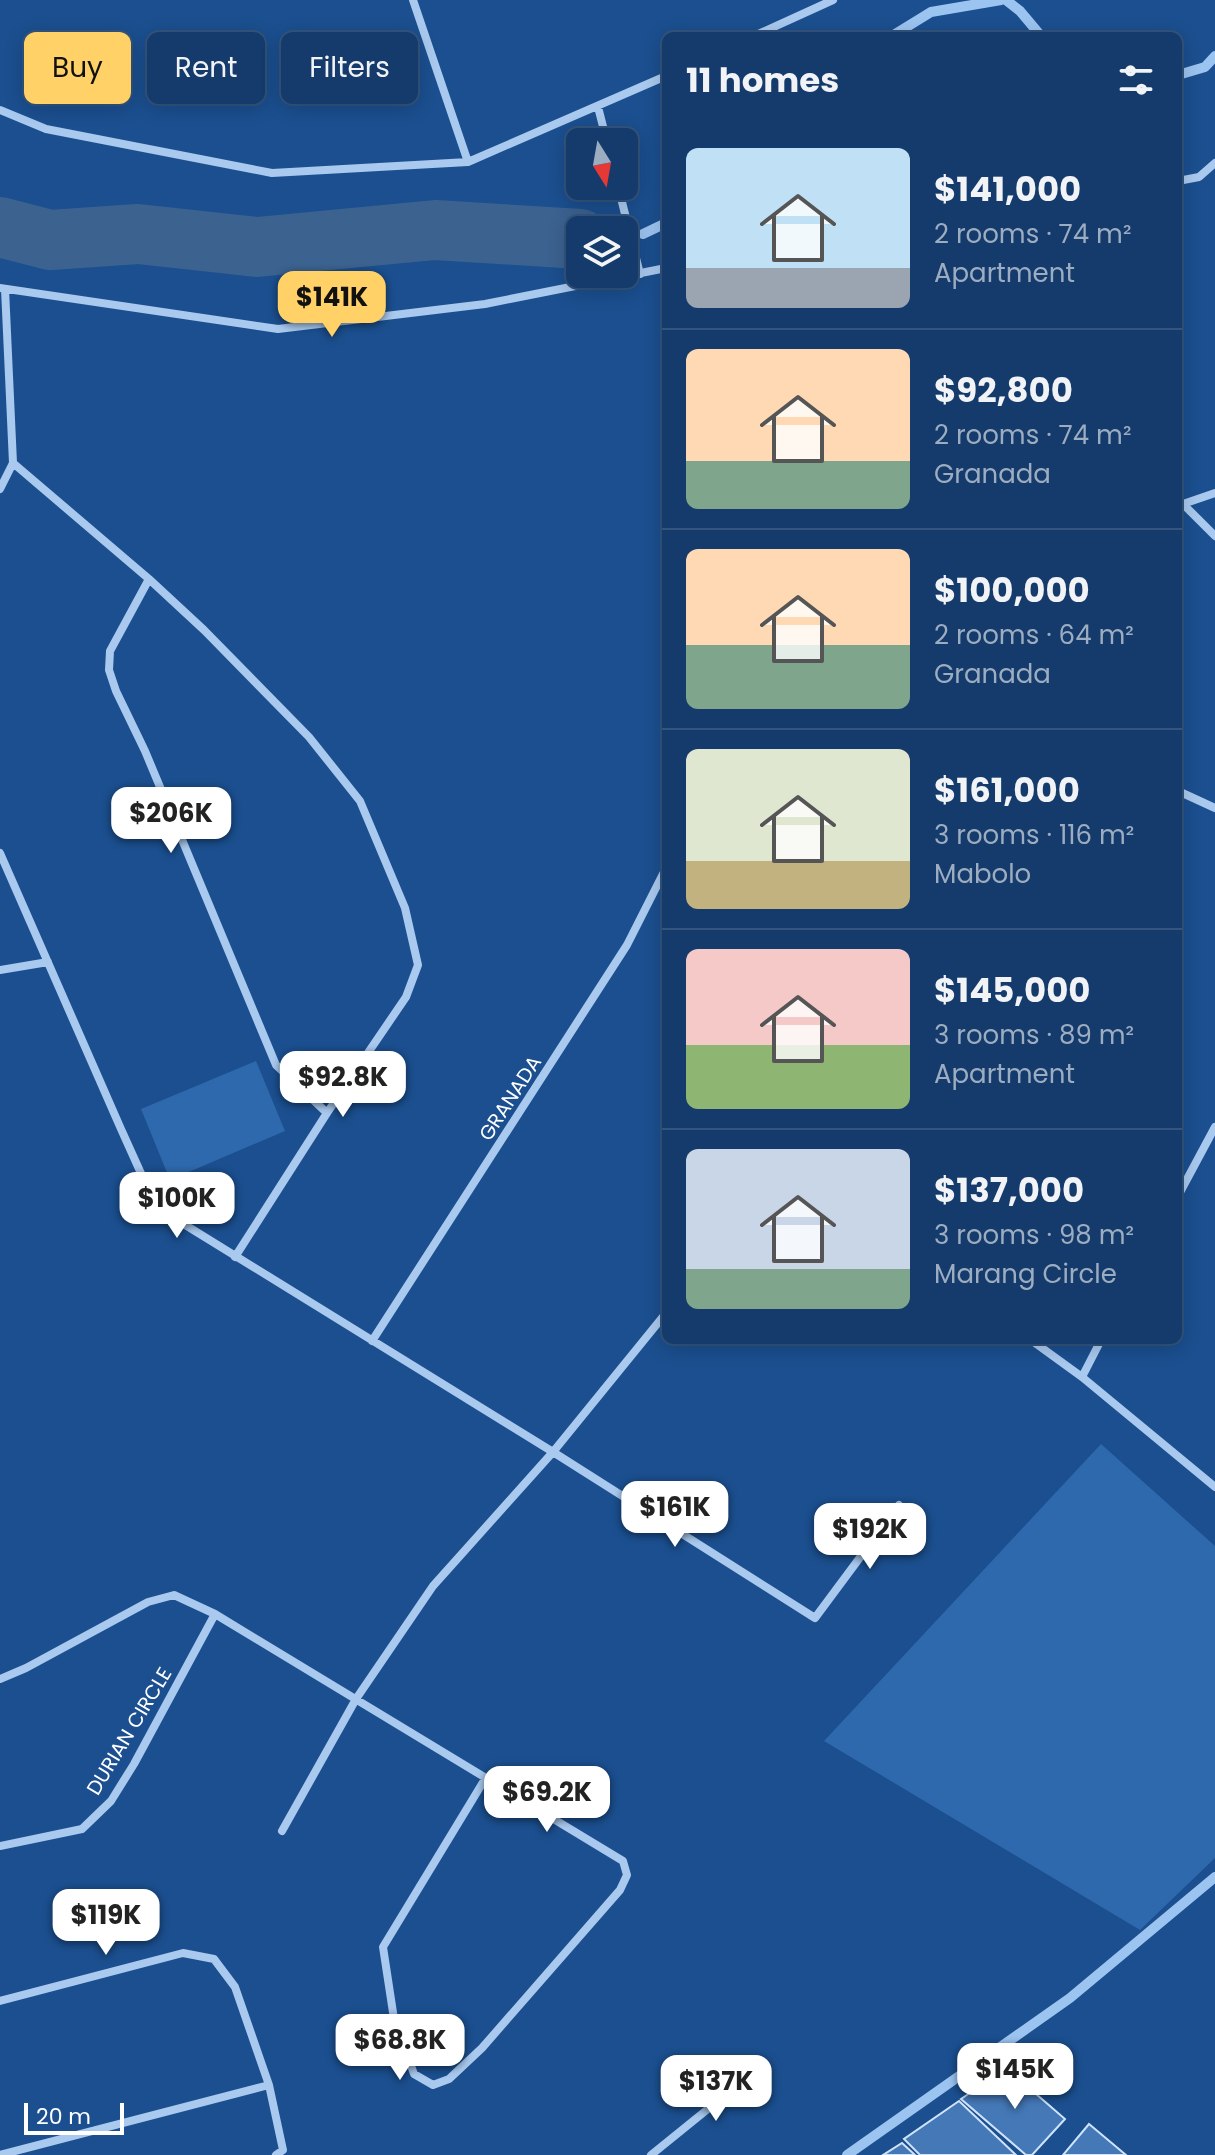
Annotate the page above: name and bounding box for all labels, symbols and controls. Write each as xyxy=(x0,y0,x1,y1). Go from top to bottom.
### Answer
chip: Buy xyxy=(24,32,131,104)
chip: Rent xyxy=(147,32,265,104)
chip: Filters xyxy=(281,32,418,104)
text: 11 homes xyxy=(686,56,839,104)
icon: filters xyxy=(1114,58,1158,102)
north arrow xyxy=(566,128,638,200)
map controls xyxy=(566,128,638,288)
text: $141,000 xyxy=(934,165,1081,213)
icon: home xyxy=(750,180,846,276)
button: layers xyxy=(566,216,638,288)
text: 2 rooms · 74 m² xyxy=(934,216,1131,252)
text: Apartment xyxy=(934,255,1075,291)
pin: $141K xyxy=(276,271,388,339)
text: $141K xyxy=(296,279,368,315)
text: $92,800 xyxy=(934,366,1073,414)
icon: home xyxy=(750,381,846,477)
text: 2 rooms · 74 m² xyxy=(934,417,1131,453)
text: Granada xyxy=(934,456,1051,492)
text: $100,000 xyxy=(934,566,1090,614)
icon: home xyxy=(750,581,846,677)
text: 2 rooms · 64 m² xyxy=(934,617,1134,653)
text: Granada xyxy=(934,656,1051,692)
text: $161,000 xyxy=(934,766,1080,814)
icon: home xyxy=(750,781,846,877)
pin: $206K xyxy=(115,787,227,855)
text: $206K xyxy=(129,795,213,831)
text: 3 rooms · 116 m² xyxy=(934,817,1134,853)
text: Mabolo xyxy=(934,856,1031,892)
text: $145,000 xyxy=(934,966,1091,1014)
icon: home xyxy=(750,981,846,1077)
text: 3 rooms · 89 m² xyxy=(934,1017,1134,1053)
street label: GRANADA xyxy=(472,1050,548,1146)
pin: $92.8K xyxy=(278,1051,408,1119)
text: Apartment xyxy=(934,1056,1075,1092)
text: $92.8K xyxy=(298,1059,388,1095)
text: $137,000 xyxy=(934,1166,1084,1214)
pin: $100K xyxy=(121,1172,233,1240)
text: $100K xyxy=(138,1180,216,1216)
icon: home xyxy=(750,1181,846,1277)
text: 3 rooms · 98 m² xyxy=(934,1217,1134,1253)
text: Marang Circle xyxy=(934,1256,1117,1292)
pin: $161K xyxy=(619,1481,731,1549)
text: $161K xyxy=(639,1489,711,1525)
pin: $192K xyxy=(814,1503,926,1571)
text: $192K xyxy=(832,1511,908,1547)
street label: DURIAN CIRCLE xyxy=(80,1662,178,1800)
pin: $69.2K xyxy=(482,1766,612,1834)
text: $69.2K xyxy=(502,1774,592,1810)
pin: $119K xyxy=(50,1889,162,1957)
text: $119K xyxy=(71,1897,141,1933)
pin: $68.8K xyxy=(335,2014,465,2082)
text: $68.8K xyxy=(354,2022,446,2058)
pin: $145K xyxy=(959,2043,1071,2111)
text: $145K xyxy=(975,2051,1055,2087)
pin: $137K xyxy=(660,2055,772,2123)
text: $137K xyxy=(679,2063,753,2099)
scale bar xyxy=(24,2099,124,2135)
text: 20 m xyxy=(36,2101,91,2132)

